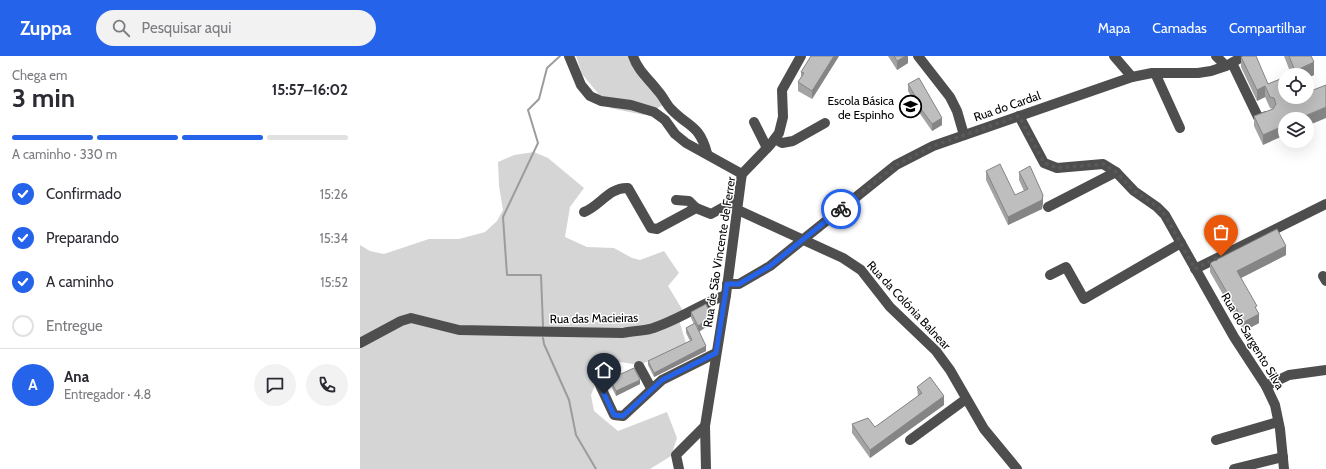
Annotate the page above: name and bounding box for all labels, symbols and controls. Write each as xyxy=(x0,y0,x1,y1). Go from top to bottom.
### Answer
search box xyxy=(96,10,376,46)
text: Zuppa xyxy=(20,17,72,40)
icon: search xyxy=(110,17,132,39)
text: Pesquisar aqui xyxy=(142,19,231,37)
text: Mapa xyxy=(1098,19,1130,37)
text: Camadas xyxy=(1152,19,1207,37)
text: Compartilhar xyxy=(1229,19,1306,37)
text: Chega em xyxy=(12,67,67,83)
map controls xyxy=(1278,68,1314,148)
button: locate xyxy=(1278,68,1314,104)
text: 15:57–16:02 xyxy=(272,81,348,99)
text: 3 min xyxy=(12,82,75,114)
street label: Rua do Cardal xyxy=(972,87,1043,124)
place label: Escola Básica de Espinho xyxy=(828,93,894,122)
school or university icon: Escola Básica de Espinho xyxy=(897,94,923,120)
button: layers xyxy=(1278,112,1314,148)
text: A caminho · 330 m xyxy=(12,146,117,162)
street label: Rua de São Vincente de Ferrer xyxy=(700,175,738,328)
icon: check xyxy=(12,183,34,205)
text: Confirmado xyxy=(46,185,121,203)
text: 15:26 xyxy=(320,186,348,202)
courier xyxy=(821,189,861,229)
icon: bike xyxy=(830,198,852,220)
pin xyxy=(1204,215,1238,256)
icon: bag xyxy=(1210,221,1232,243)
icon: check xyxy=(12,227,34,249)
text: Preparando xyxy=(46,229,119,247)
text: 15:34 xyxy=(319,230,348,246)
street label: Rua da Colónia Balnear xyxy=(864,257,954,353)
icon: check xyxy=(12,271,34,293)
text: A caminho xyxy=(46,273,114,291)
text: 15:52 xyxy=(320,274,348,290)
street label: Rua do Sargento Silva xyxy=(1218,290,1288,392)
street label: Rua das Macieiras xyxy=(550,310,638,326)
text: Entregue xyxy=(46,317,103,335)
pin xyxy=(587,353,621,394)
icon: home xyxy=(593,359,615,381)
button: chat xyxy=(254,364,296,406)
button: phone xyxy=(306,364,348,406)
text: Ana xyxy=(64,368,89,386)
text: A xyxy=(28,376,38,394)
text: Entregador · 4.8 xyxy=(64,386,151,402)

